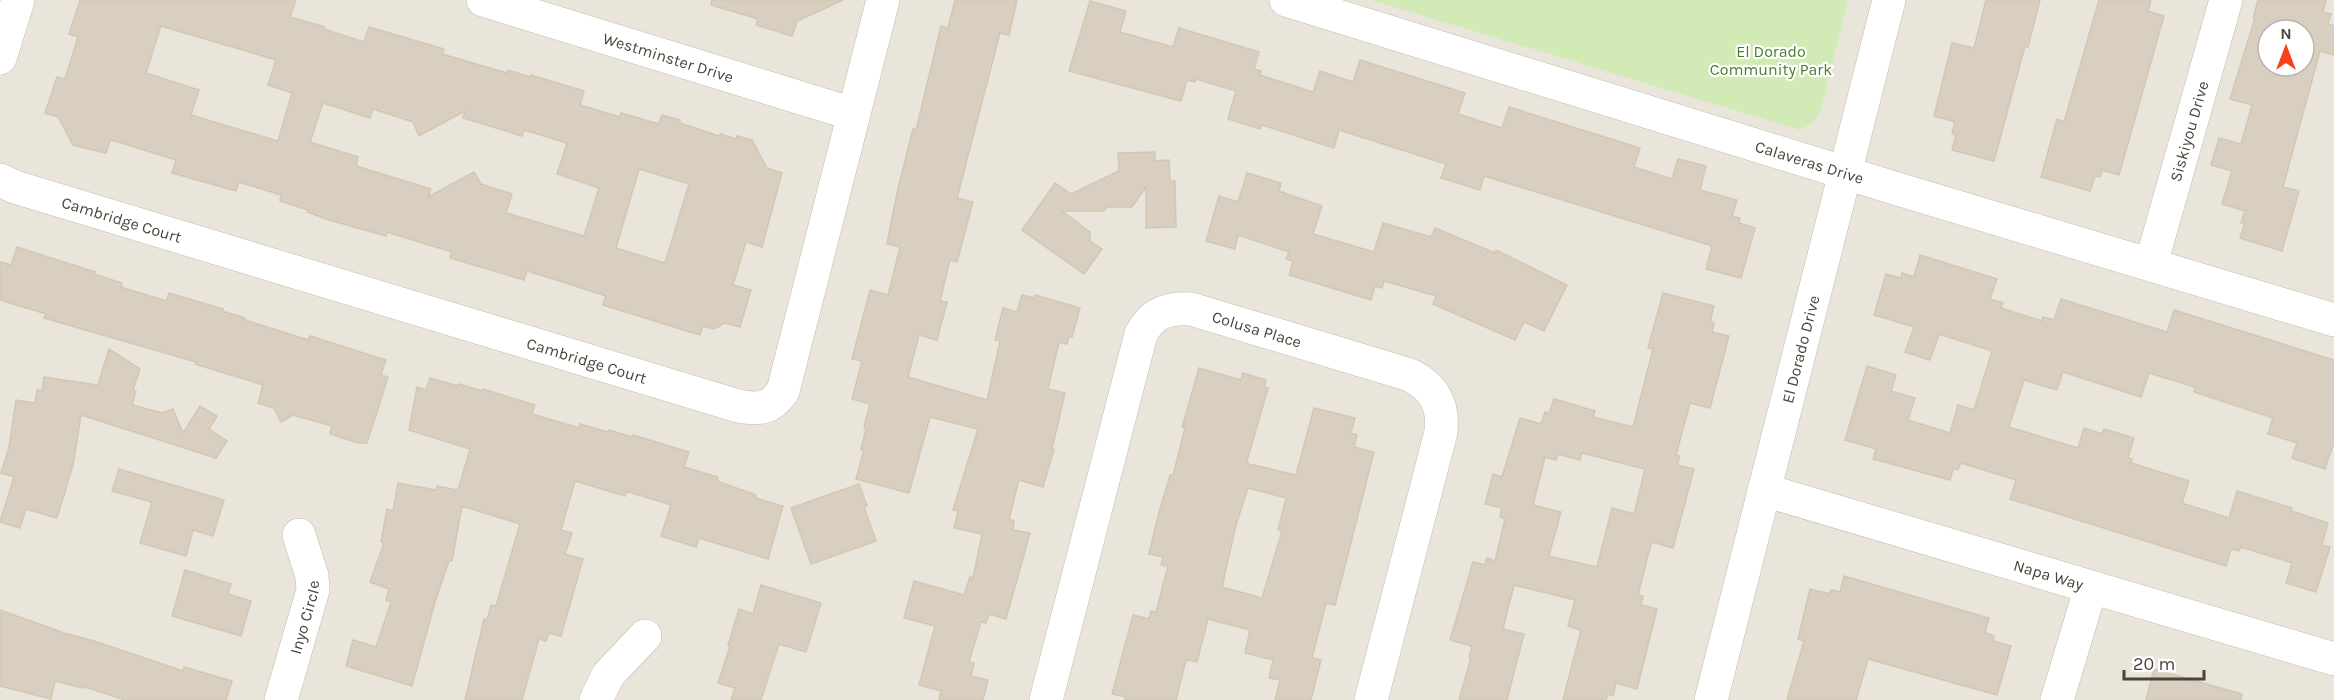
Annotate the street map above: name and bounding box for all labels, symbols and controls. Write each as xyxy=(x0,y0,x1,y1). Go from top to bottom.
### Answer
north arrow xyxy=(2256,18,2316,78)
text: N xyxy=(2280,24,2292,43)
street label: Westminster Drive xyxy=(601,29,736,87)
park label: El Dorado Community Park xyxy=(1710,42,1832,79)
street label: Siskiyou Drive xyxy=(2166,79,2213,184)
street label: Calaveras Drive xyxy=(1753,137,1866,188)
street label: Cambridge Court xyxy=(59,193,184,247)
street label: El Dorado Drive xyxy=(1778,293,1824,405)
street label: Colusa Place xyxy=(1210,307,1304,352)
street label: Cambridge Court xyxy=(524,334,649,388)
street label: Napa Way xyxy=(2011,556,2086,594)
street label: Inyo Circle xyxy=(286,580,323,656)
scale bar xyxy=(2124,643,2204,681)
text: 20 m xyxy=(2133,653,2175,675)

